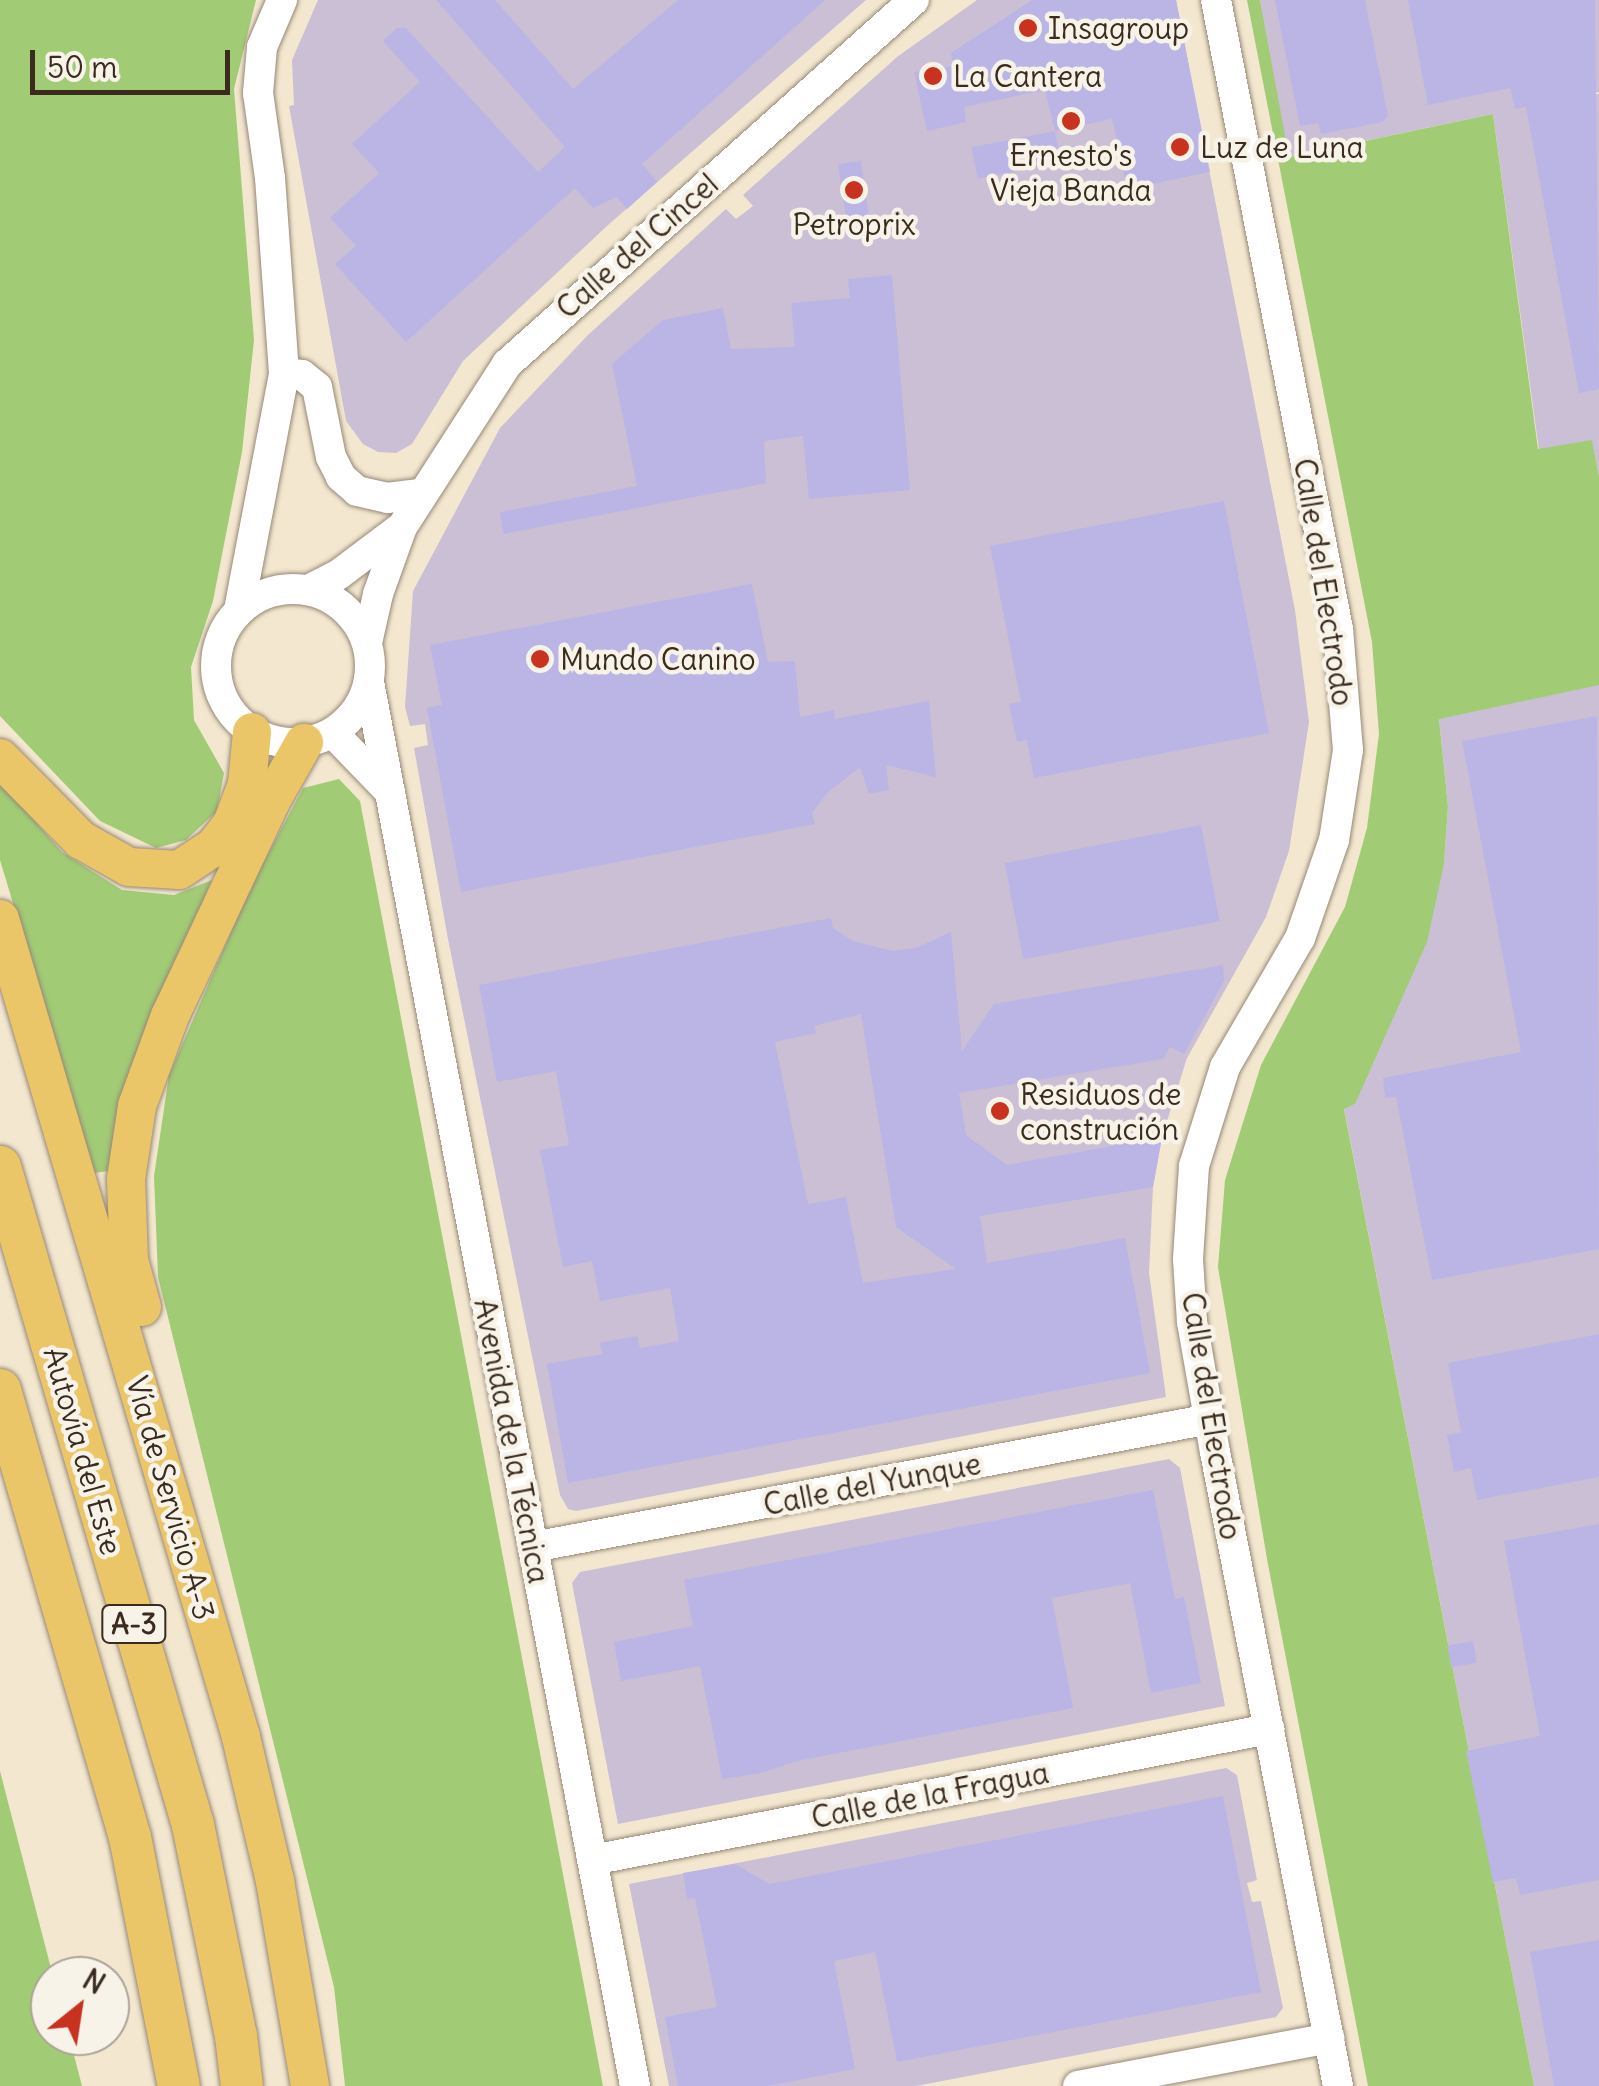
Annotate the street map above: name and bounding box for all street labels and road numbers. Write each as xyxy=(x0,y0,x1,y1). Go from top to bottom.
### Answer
street label: Calle del Cincel xyxy=(549,166,725,326)
street label: Calle del Electrodo xyxy=(1287,456,1361,708)
street label: Calle del Electrodo xyxy=(1175,1290,1249,1542)
street label: Avenida de la Técnica xyxy=(467,1296,557,1586)
street label: Autovía del Este xyxy=(36,1343,130,1559)
street label: Vía de Servicio A-3 xyxy=(119,1372,223,1624)
street label: Calle del Yunque xyxy=(760,1445,984,1523)
road number: A-3 xyxy=(99,1601,169,1647)
street label: Calle de la Fragua xyxy=(808,1754,1052,1836)

